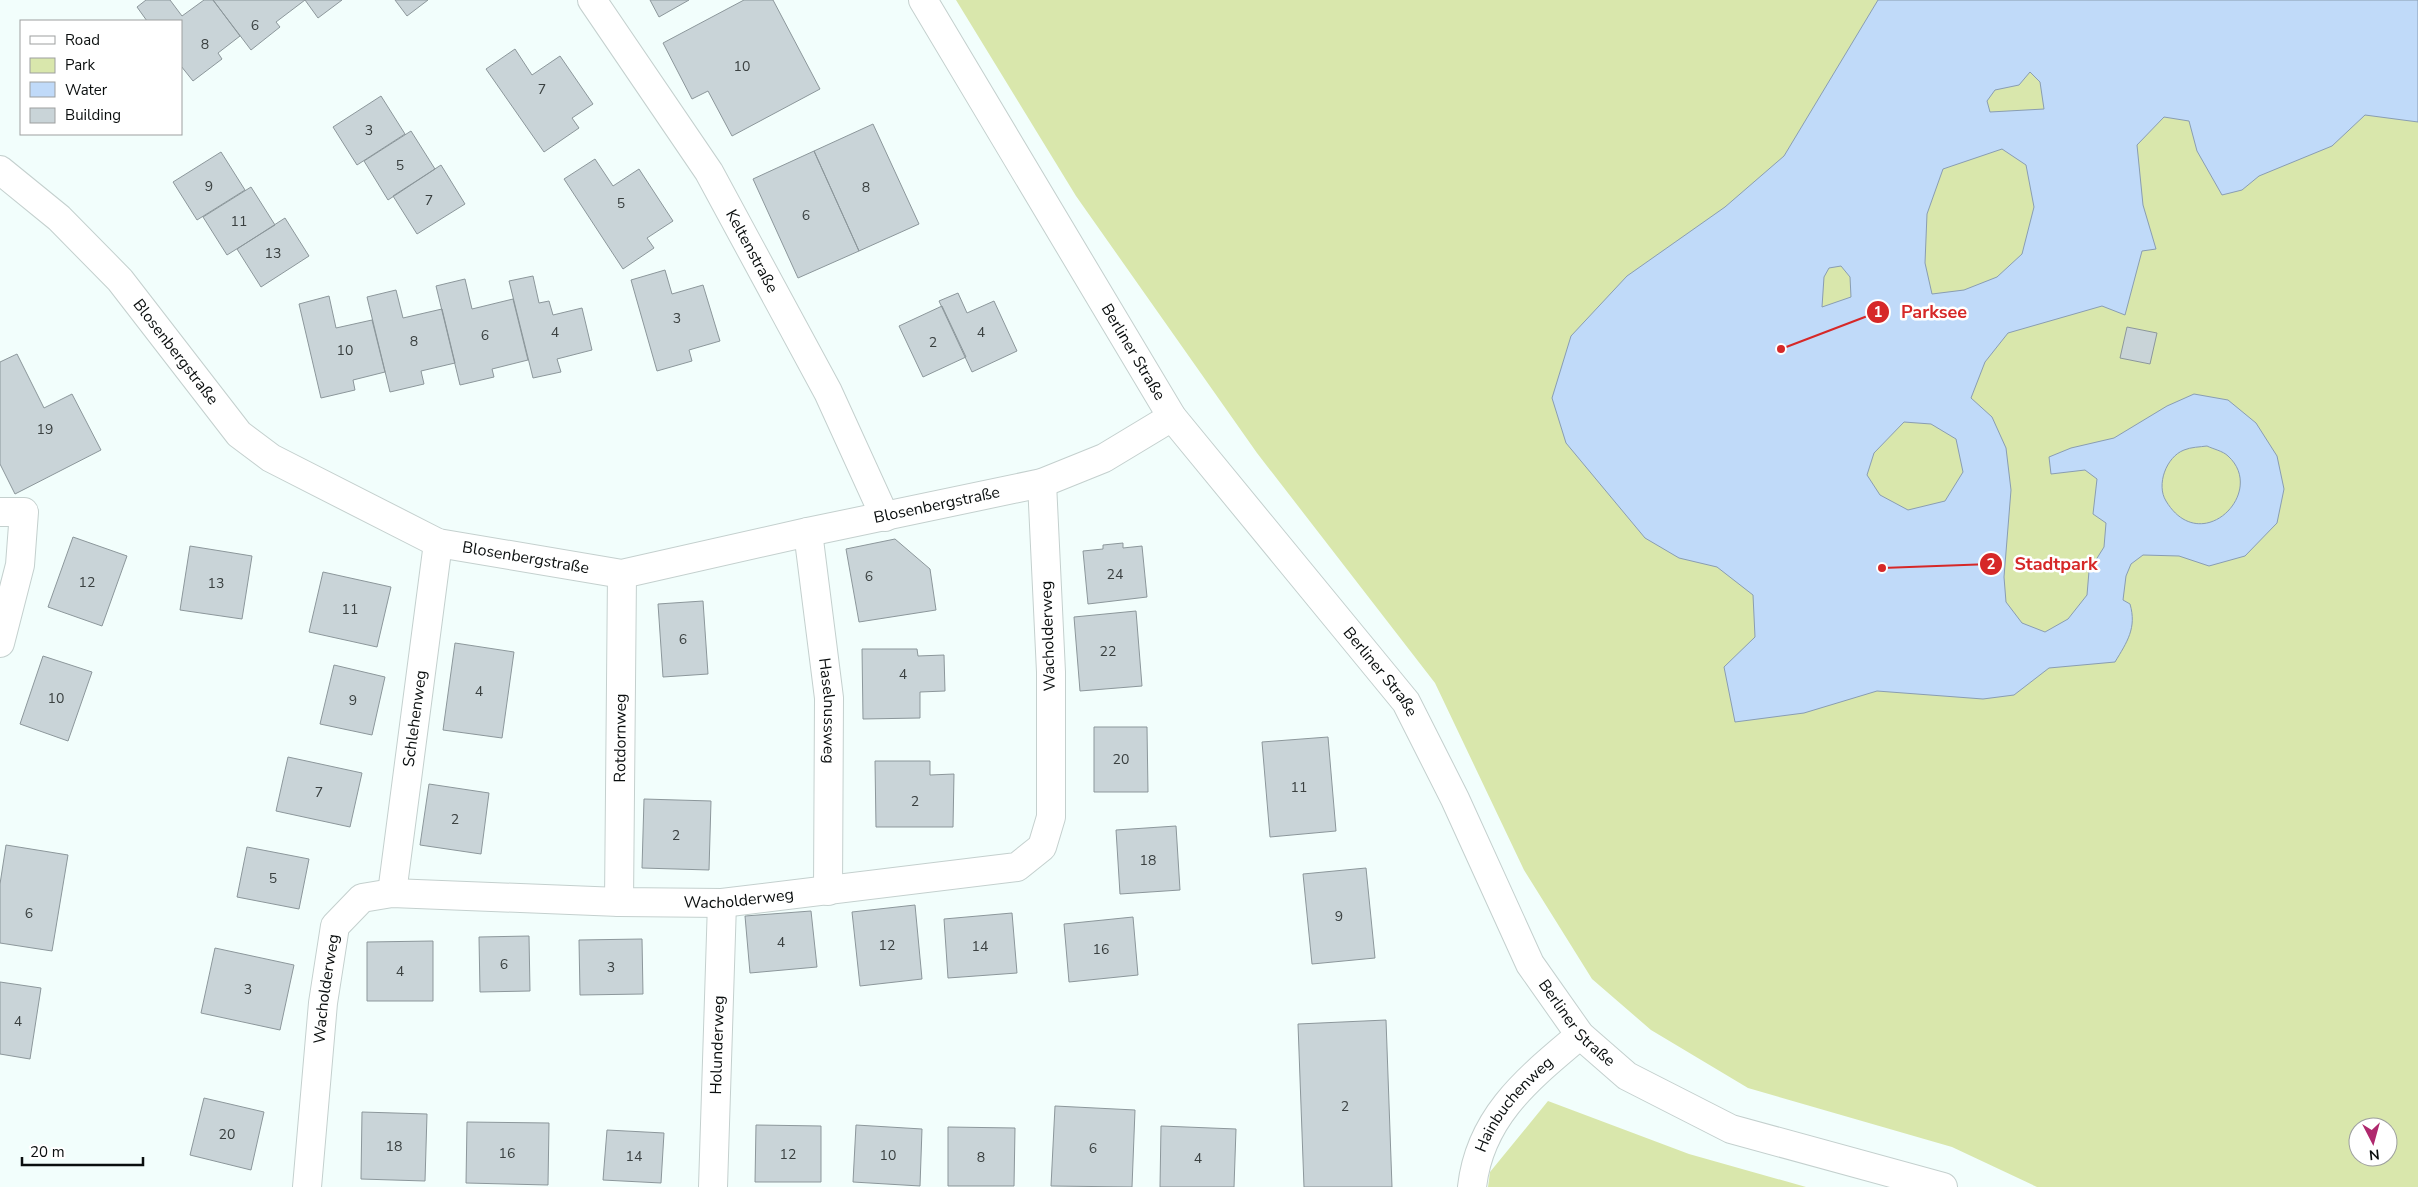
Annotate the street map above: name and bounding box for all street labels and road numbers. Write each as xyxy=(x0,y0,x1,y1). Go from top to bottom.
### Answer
street label: Keltenstraße xyxy=(720,206,783,297)
street label: Blosenbergstraße xyxy=(128,294,224,409)
street label: Berliner Straße xyxy=(1096,300,1171,404)
street label: Blosenbergstraße xyxy=(872,481,1002,529)
street label: Blosenbergstraße xyxy=(461,536,591,579)
street label: Wacholderweg xyxy=(1035,580,1061,692)
street label: Berliner Straße xyxy=(1338,622,1423,720)
street label: Haselnussweg xyxy=(813,657,840,764)
street label: Schlehenweg xyxy=(398,669,432,768)
street label: Rotdornweg xyxy=(609,693,632,783)
street label: Wacholderweg xyxy=(683,883,795,914)
street label: Wacholderweg xyxy=(308,933,345,1045)
street label: Berliner Straße xyxy=(1533,975,1620,1072)
street label: Holunderweg xyxy=(705,995,730,1095)
street label: Hainbuchenweg xyxy=(1470,1052,1558,1156)

